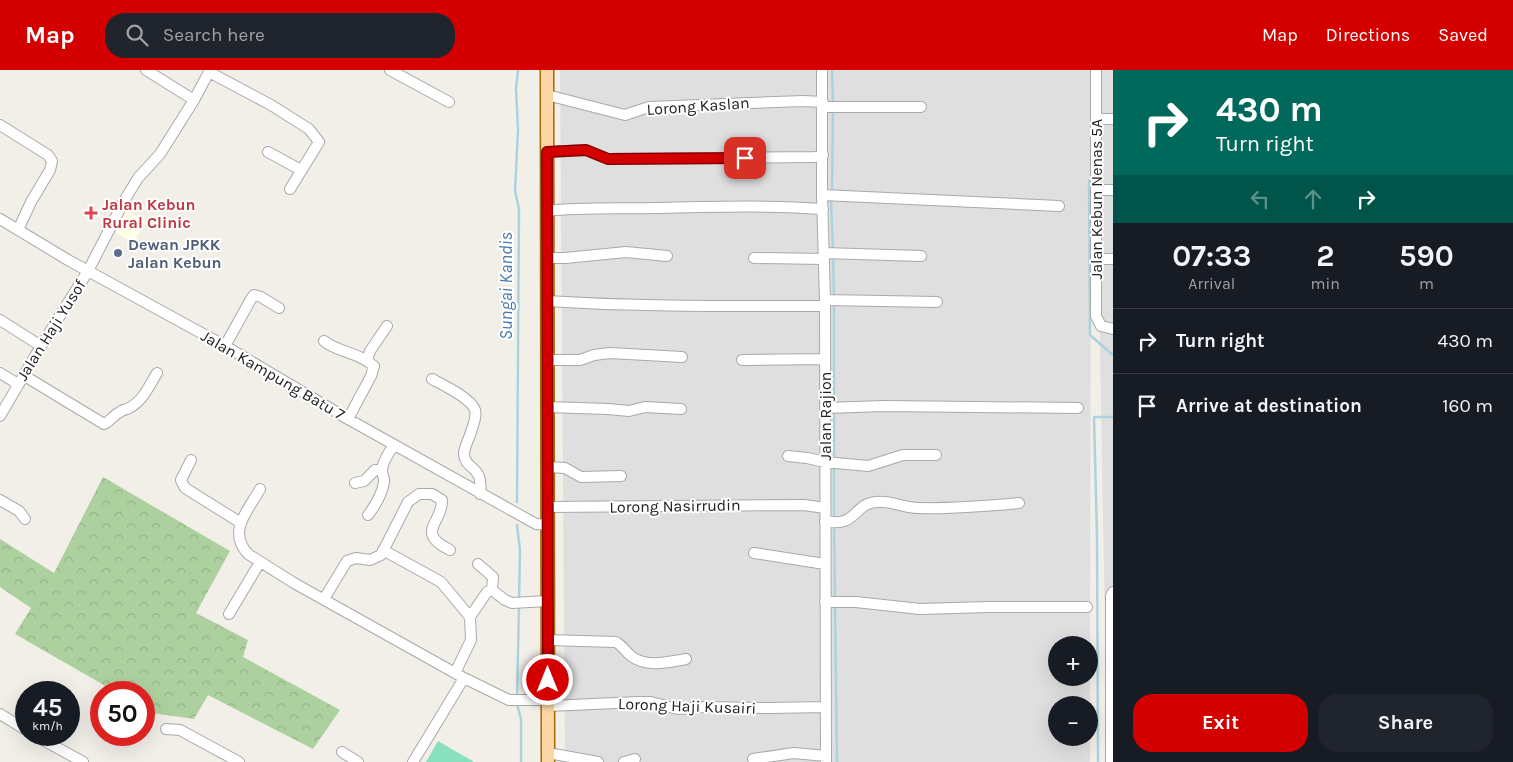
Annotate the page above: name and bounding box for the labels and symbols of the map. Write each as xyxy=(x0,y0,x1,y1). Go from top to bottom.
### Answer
street label: Lorong Kaslan xyxy=(646,93,750,119)
street label: Jalan Kebun Nenas 5A xyxy=(1087,119,1106,279)
pin xyxy=(724,137,766,179)
place label: Jalan Kebun Rural Clinic xyxy=(102,195,195,232)
marker: Jalan Kebun Rural Clinic xyxy=(84,206,98,220)
water label: Sungai Kandis xyxy=(495,232,517,340)
place label: Dewan JPKK Jalan Kebun xyxy=(128,235,221,272)
marker: Dewan JPKK Jalan Kebun xyxy=(112,247,124,259)
street label: Jalan Haji Yusof xyxy=(12,276,90,384)
street label: Jalan Kampung Batu 7 xyxy=(198,326,349,424)
street label: Jalan Rajion xyxy=(816,372,835,460)
street label: Lorong Nasirrudin xyxy=(609,495,741,517)
position arrow xyxy=(521,653,573,705)
speed limit sign: 50 xyxy=(90,681,155,746)
street label: Lorong Haji Kusairi xyxy=(618,694,756,718)

